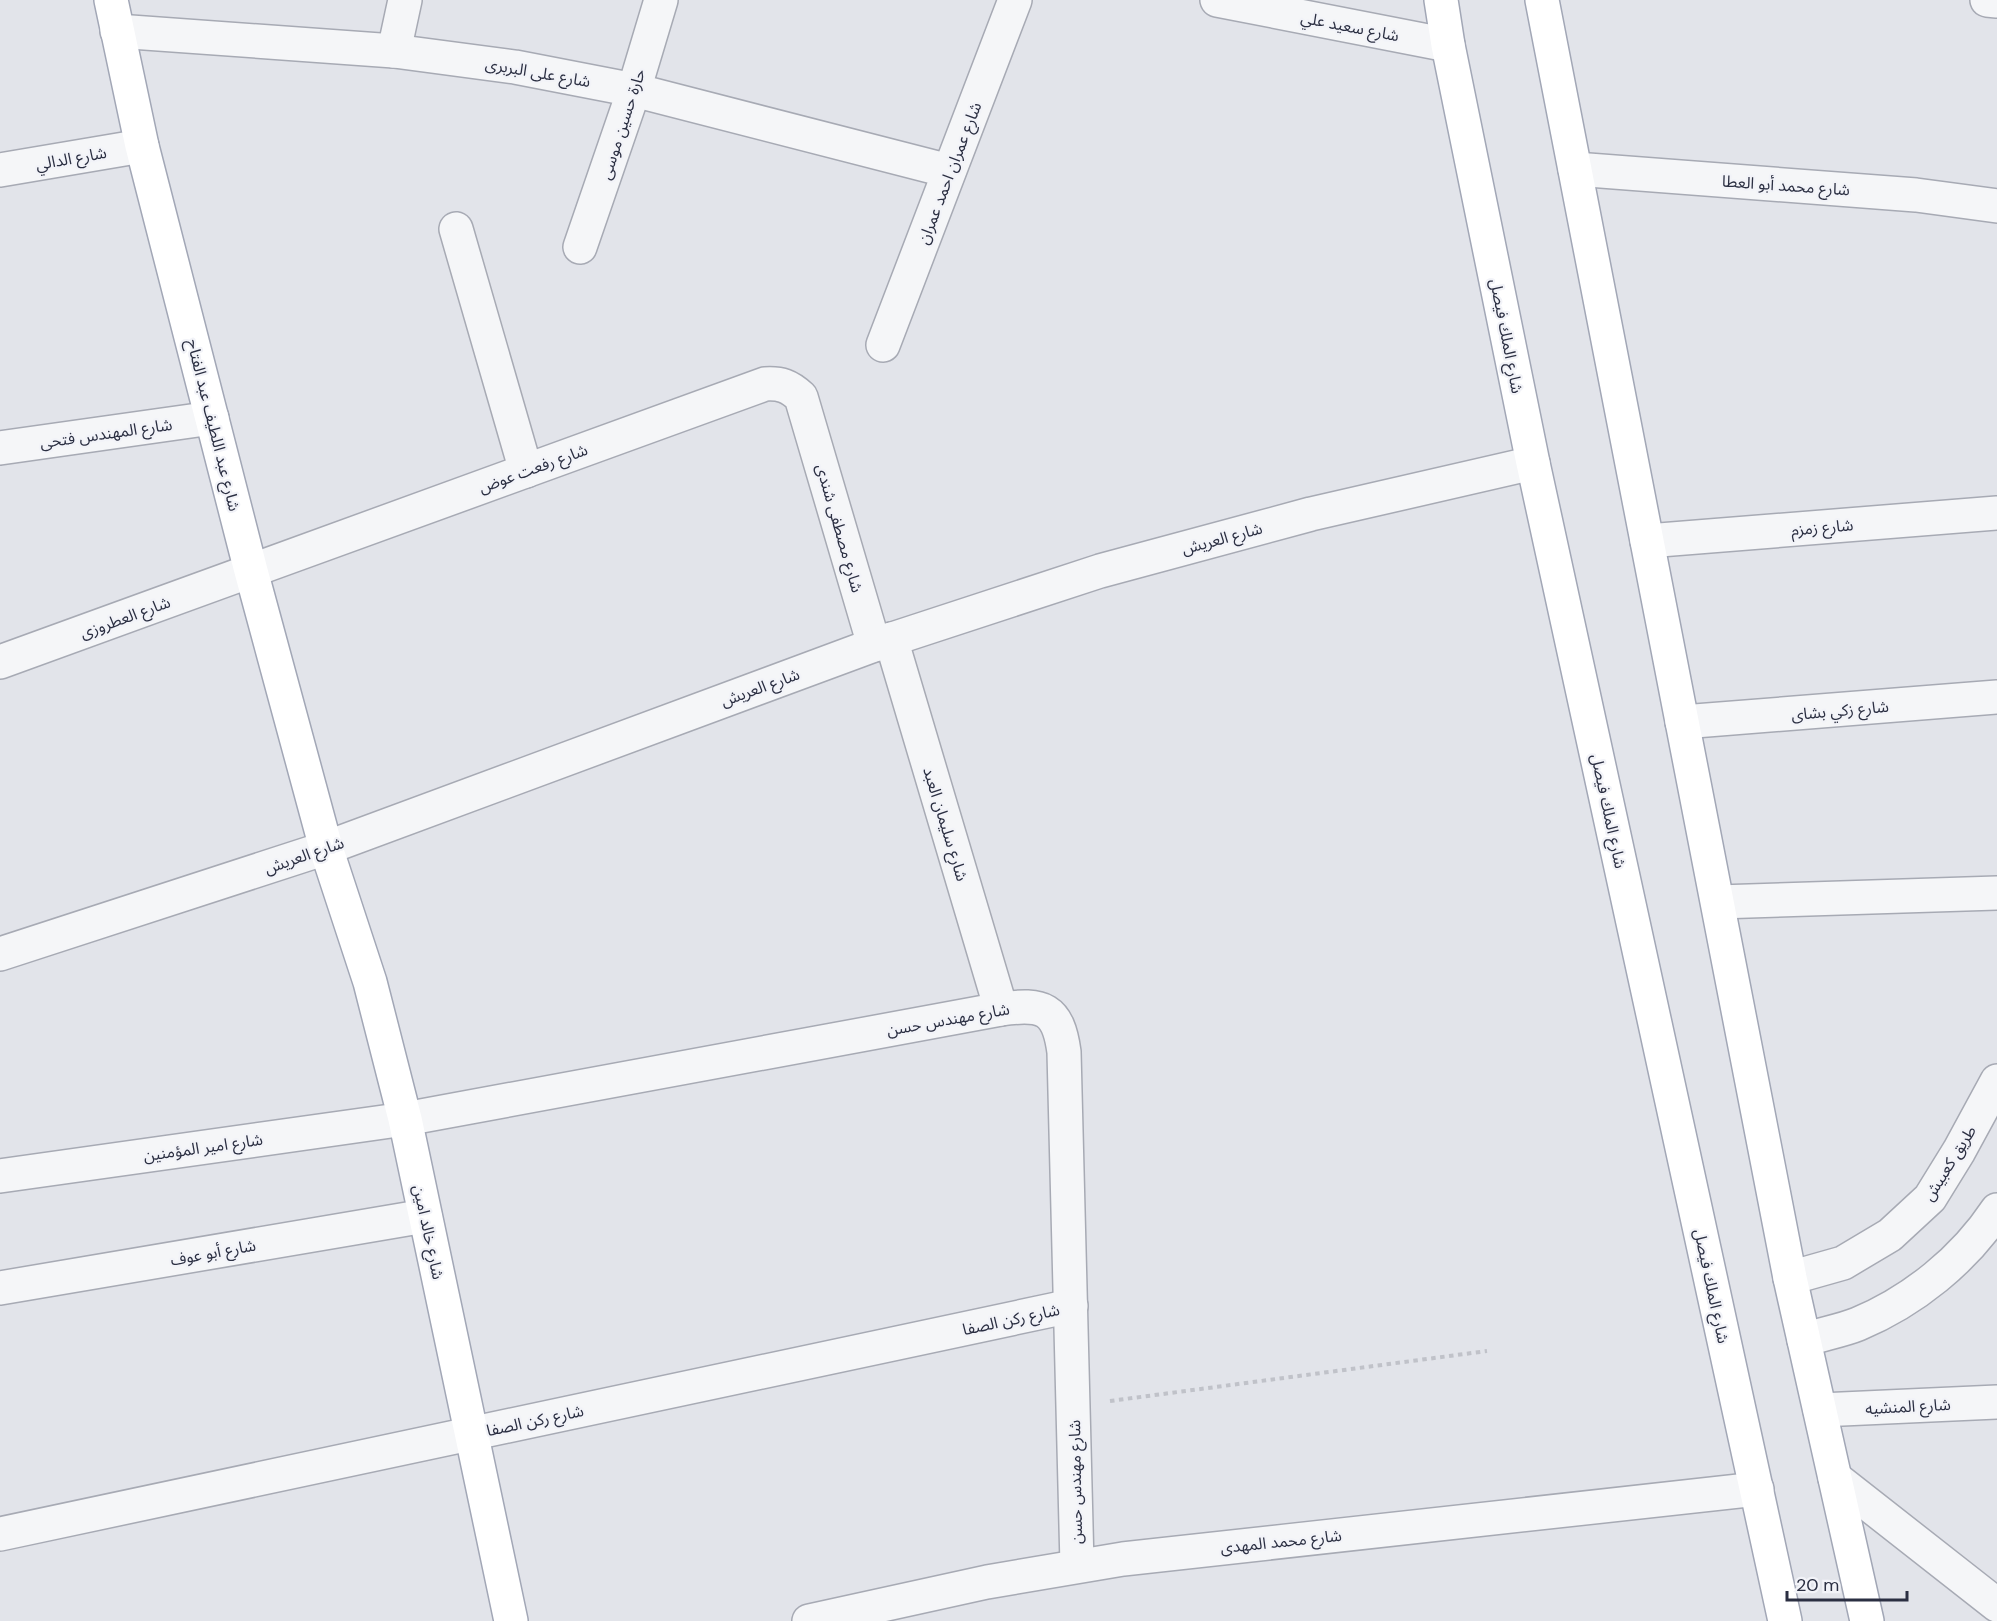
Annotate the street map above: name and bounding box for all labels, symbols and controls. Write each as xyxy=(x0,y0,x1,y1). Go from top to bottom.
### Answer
street label: شارع سعيد علي xyxy=(1299,7,1401,48)
street label: شارع على البربرى xyxy=(483,53,592,94)
street label: حارة حسين موسى xyxy=(595,66,650,182)
street label: شارع عمران احمد عمران xyxy=(913,99,988,248)
street label: شارع الدالي xyxy=(34,142,109,177)
street label: شارع محمد أبو العطا xyxy=(1721,171,1851,202)
street label: شارع الملك فيصل xyxy=(1483,277,1528,396)
street label: شارع عبد اللطيف عبد الفتاح xyxy=(180,337,245,514)
street label: شارع المهندس فتحى xyxy=(39,414,174,455)
street label: شارع رفعت عوض xyxy=(476,439,591,500)
street label: شارع مصطفى شندى xyxy=(809,461,868,596)
street label: شارع زمزم xyxy=(1790,514,1854,543)
street label: شارع العريش xyxy=(1179,518,1265,561)
street label: شارع العطروزى xyxy=(77,591,174,645)
street label: شارع العريش xyxy=(718,663,803,713)
street label: شارع زكي بشاى xyxy=(1790,696,1890,727)
street label: شارع الملك فيصل xyxy=(1584,752,1631,871)
street label: شارع سليمان العبد xyxy=(916,765,973,884)
street label: شارع العريش xyxy=(262,832,347,881)
street label: شارع مهندس حسن xyxy=(885,998,1011,1043)
street label: طريق كعبيش xyxy=(1918,1121,1981,1205)
street label: شارع امير المؤمنين xyxy=(142,1129,264,1168)
street label: شارع خالد امين xyxy=(406,1183,449,1282)
street label: شارع الملك فيصل xyxy=(1687,1227,1734,1346)
street label: شارع أبو عوف xyxy=(169,1235,258,1272)
street label: شارع ركن الصفا xyxy=(961,1299,1062,1342)
street label: شارع المنشيه xyxy=(1865,1394,1951,1421)
street label: شارع ركن الصفا xyxy=(485,1400,586,1443)
street label: شارع مهندس حسن xyxy=(1064,1420,1089,1544)
street label: شارع محمد المهدى xyxy=(1219,1525,1343,1560)
scale bar xyxy=(1787,1564,1907,1602)
text: 20 m xyxy=(1796,1573,1839,1597)

